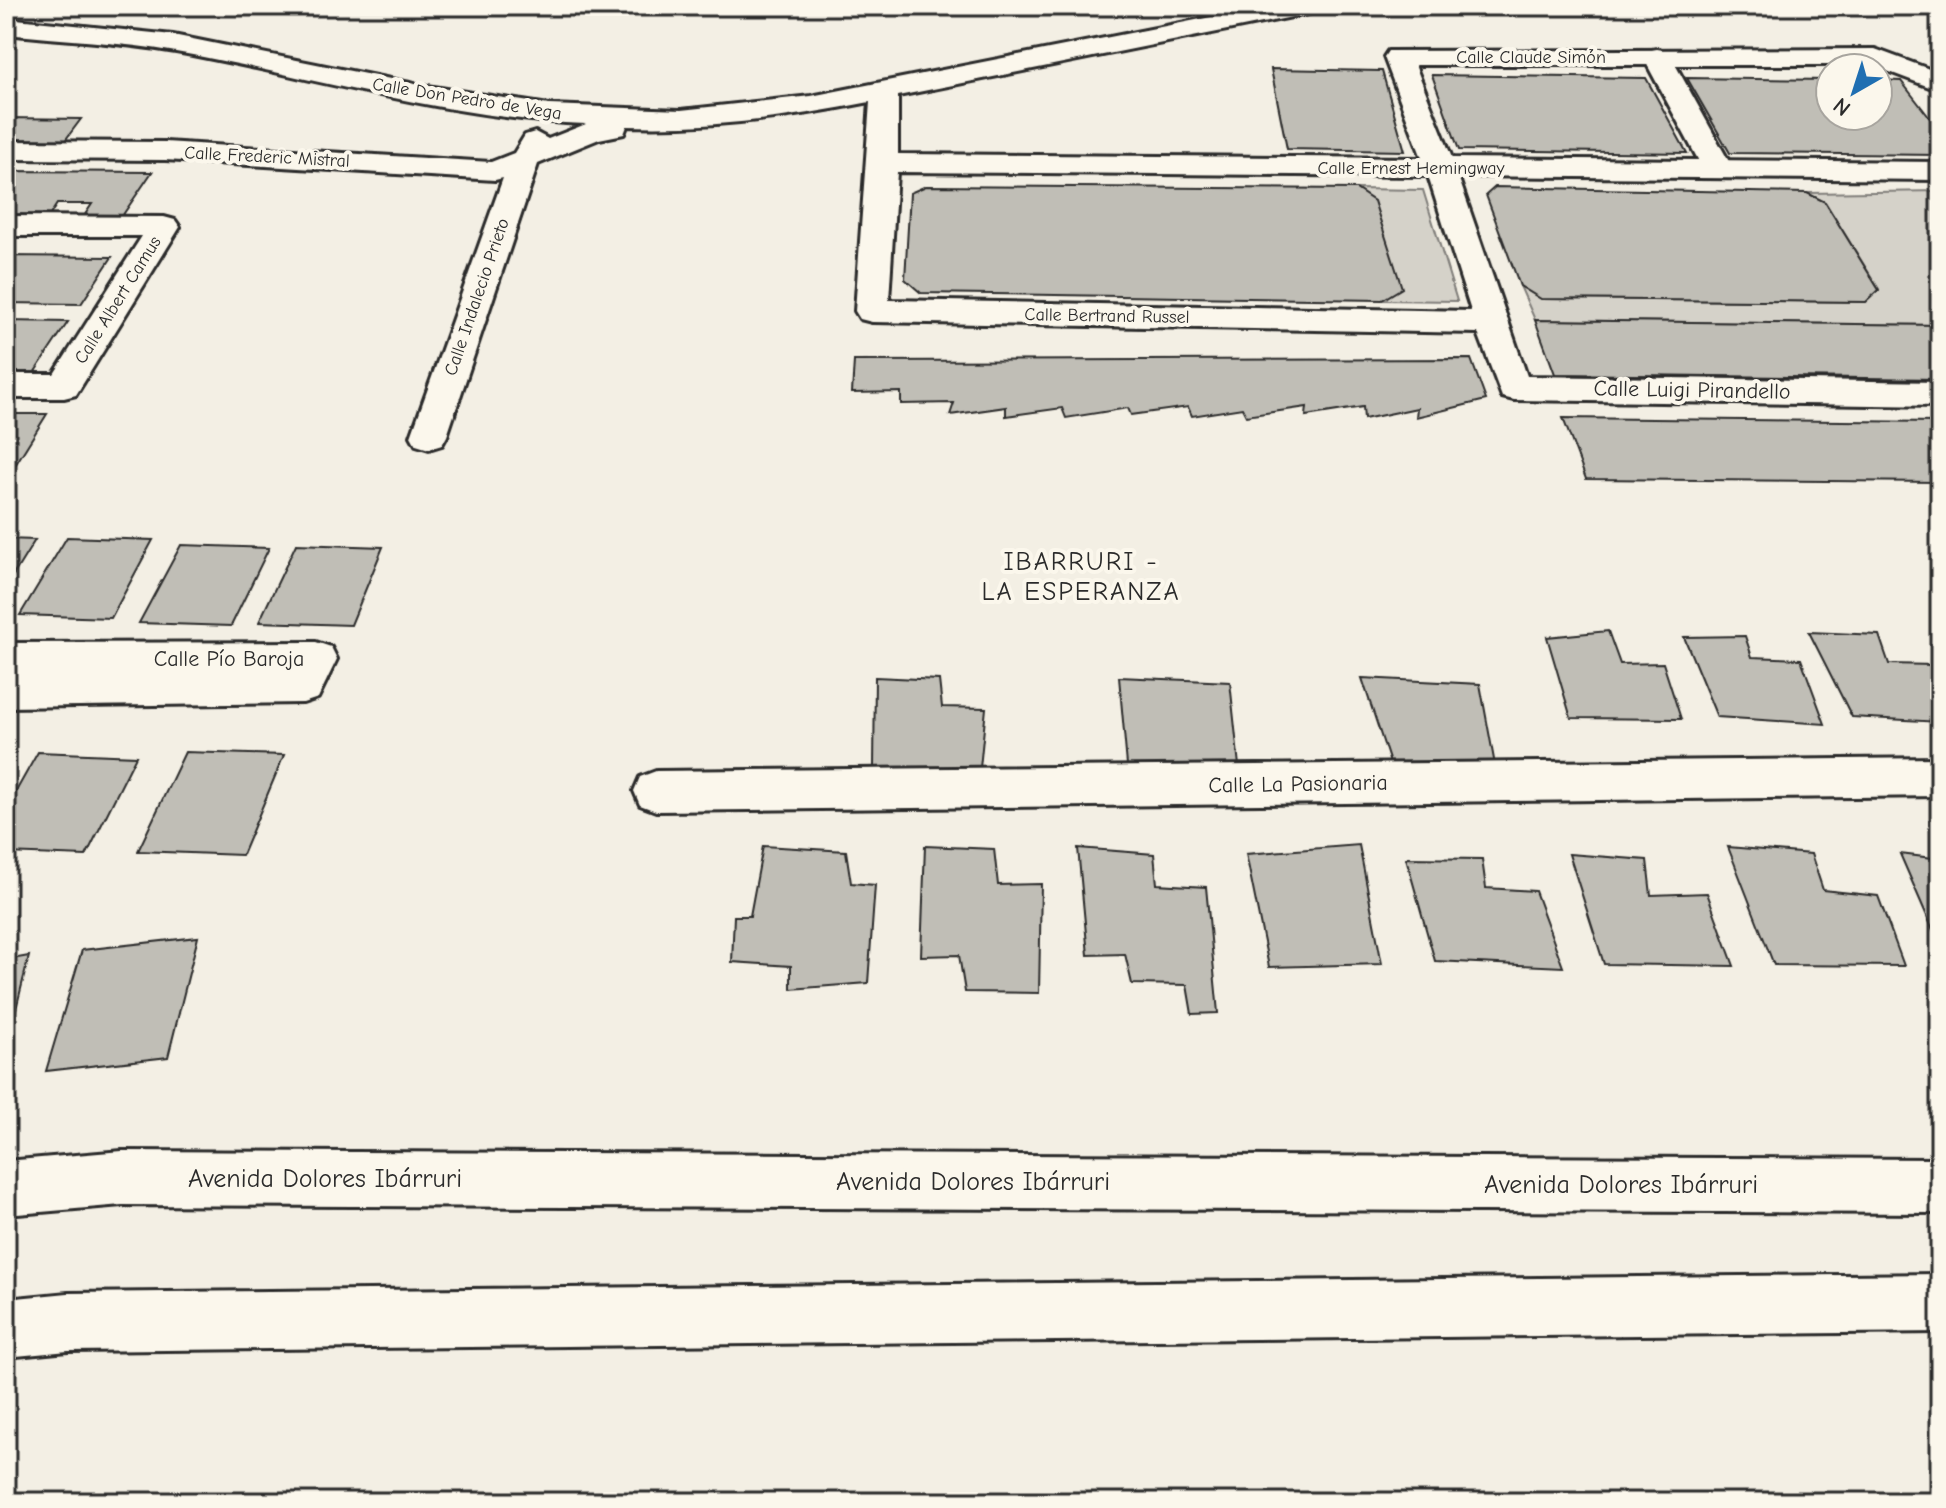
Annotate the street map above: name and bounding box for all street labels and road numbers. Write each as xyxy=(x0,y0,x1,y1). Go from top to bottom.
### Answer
street label: Calle Claude Simón xyxy=(1456,47,1606,68)
street label: Calle Don Pedro de Vega xyxy=(371,74,563,124)
street label: Calle Frederic Mistral xyxy=(184,142,350,172)
street label: Calle Ernest Hemingway xyxy=(1317,158,1506,179)
street label: Calle Indalecio Prieto xyxy=(440,216,514,378)
street label: Calle Albert Camus xyxy=(70,232,166,368)
street label: Calle Bertrand Russel xyxy=(1024,304,1190,328)
street label: Calle Luigi Pirandello xyxy=(1593,375,1791,405)
street label: Calle Pío Baroja xyxy=(154,646,304,672)
street label: Calle La Pasionaria xyxy=(1208,769,1388,799)
street label: Avenida Dolores Ibárruri xyxy=(188,1164,462,1194)
street label: Avenida Dolores Ibárruri xyxy=(836,1167,1110,1197)
street label: Avenida Dolores Ibárruri xyxy=(1484,1170,1758,1200)

